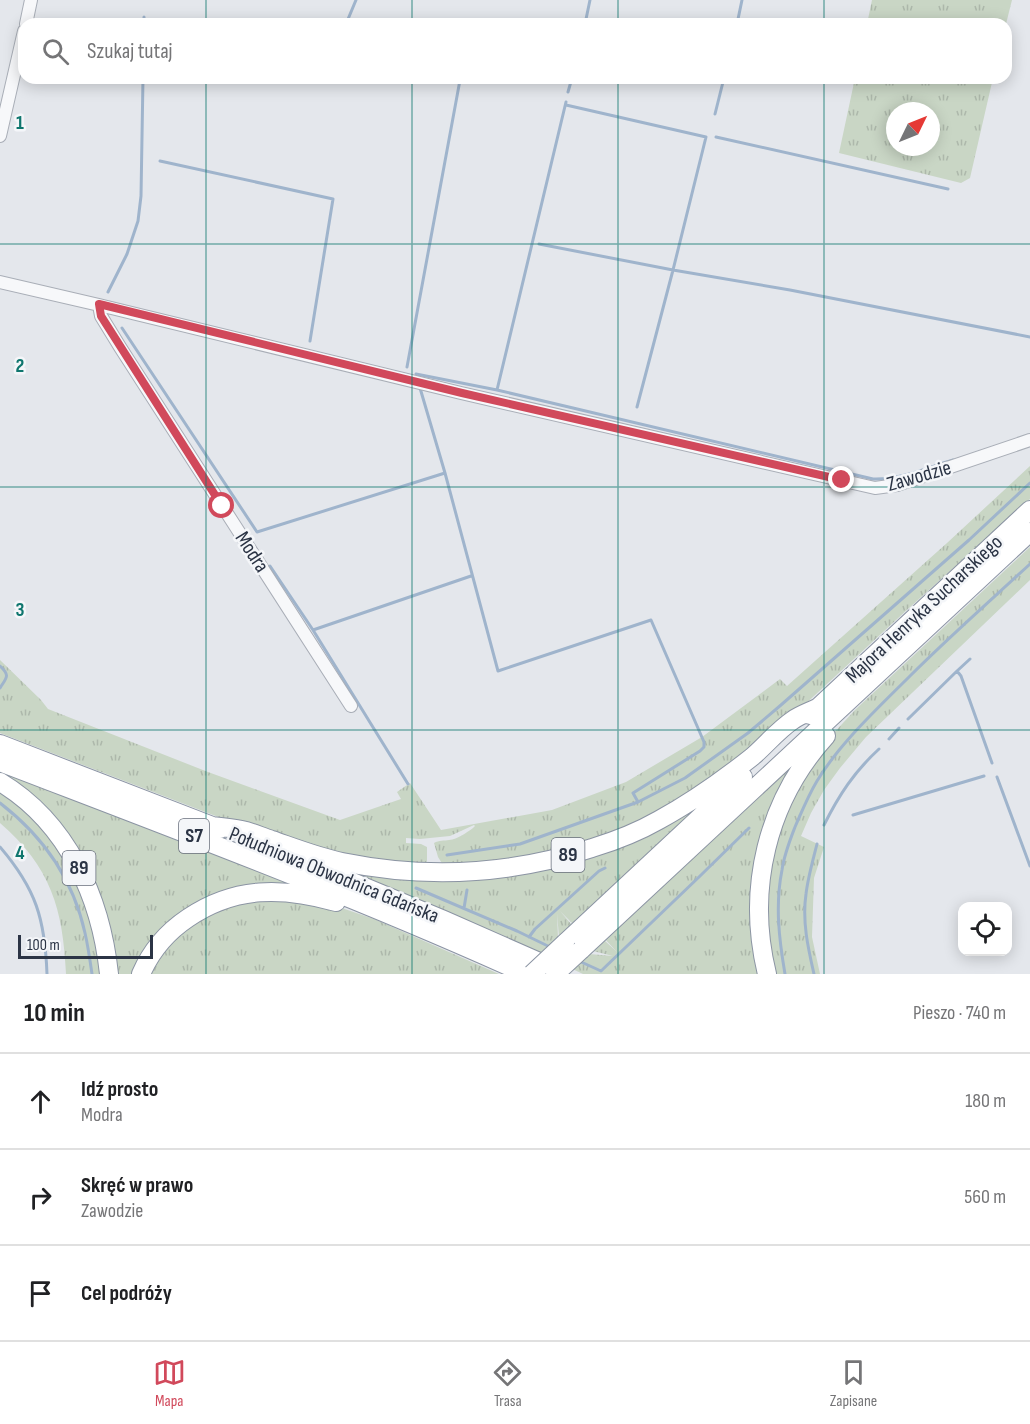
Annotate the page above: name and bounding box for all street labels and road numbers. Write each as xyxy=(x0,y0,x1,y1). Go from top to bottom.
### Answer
street label: Zawodzie xyxy=(884,455,954,497)
street label: Modra xyxy=(230,527,274,577)
street label: Majora Henryka Sucharskiego xyxy=(840,530,1008,688)
road number: S7 xyxy=(179,819,209,853)
street label: Południowa Obwodnica Gdańska xyxy=(225,821,443,929)
road number: 89 xyxy=(552,838,584,872)
road number: 89 xyxy=(62,851,96,885)

